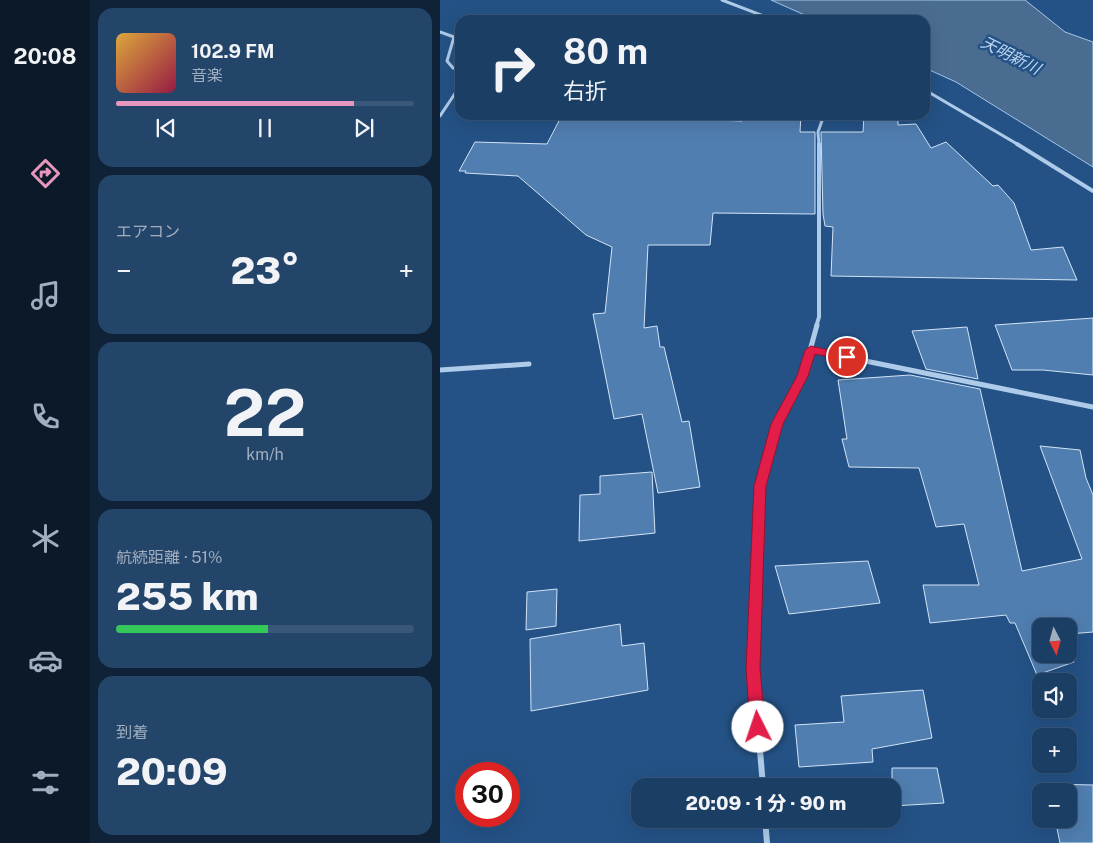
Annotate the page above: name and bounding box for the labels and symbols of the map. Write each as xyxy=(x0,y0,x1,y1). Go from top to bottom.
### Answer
water label: 天明新川 xyxy=(978,32,1045,79)
pin xyxy=(826,336,868,378)
north arrow xyxy=(1032,618,1078,662)
position arrow xyxy=(731,700,783,752)
speed limit sign: 30 xyxy=(455,762,520,827)

